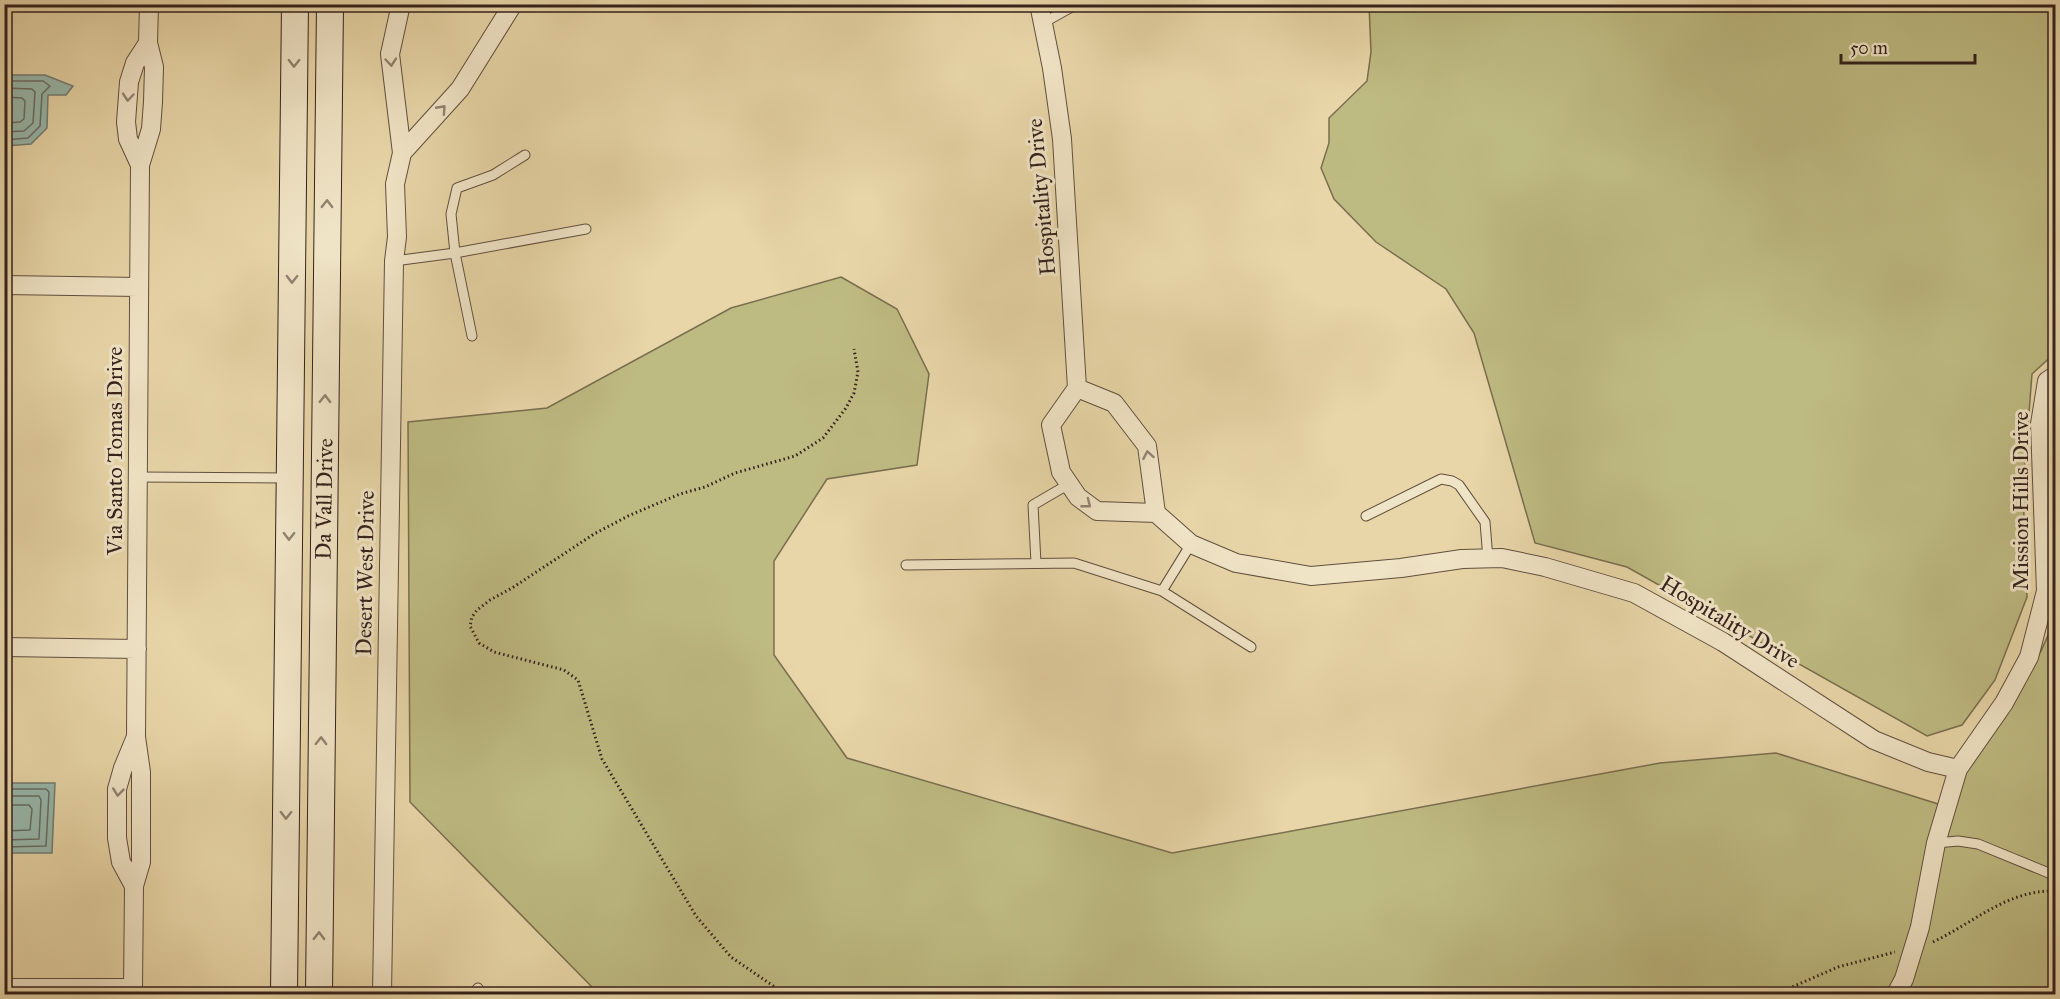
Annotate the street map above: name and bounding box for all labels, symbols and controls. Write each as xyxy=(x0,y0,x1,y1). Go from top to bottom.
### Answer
scale bar xyxy=(1841,27,1974,65)
text: 50 m xyxy=(1850,37,1888,59)
one-way arrow xyxy=(384,57,397,66)
one-way arrow xyxy=(288,58,300,67)
one-way arrow xyxy=(122,92,135,101)
one-way arrow xyxy=(435,106,446,116)
street label: Hospitality Drive xyxy=(1021,117,1061,277)
one-way arrow xyxy=(321,200,333,209)
one-way arrow xyxy=(285,274,298,283)
street label: Via Santo Tomas Drive xyxy=(101,347,128,556)
one-way arrow xyxy=(319,395,331,404)
street label: Mission Hills Drive xyxy=(2007,411,2034,591)
street label: Da Vall Drive xyxy=(309,438,339,560)
one-way arrow xyxy=(1142,450,1155,460)
street label: Desert West Drive xyxy=(350,490,380,656)
one-way arrow xyxy=(1080,496,1091,507)
one-way arrow xyxy=(283,532,295,541)
street label: Hospitality Drive xyxy=(1655,570,1805,674)
one-way arrow xyxy=(315,737,327,746)
one-way arrow xyxy=(112,788,125,797)
one-way arrow xyxy=(280,811,292,820)
one-way arrow xyxy=(313,932,326,941)

